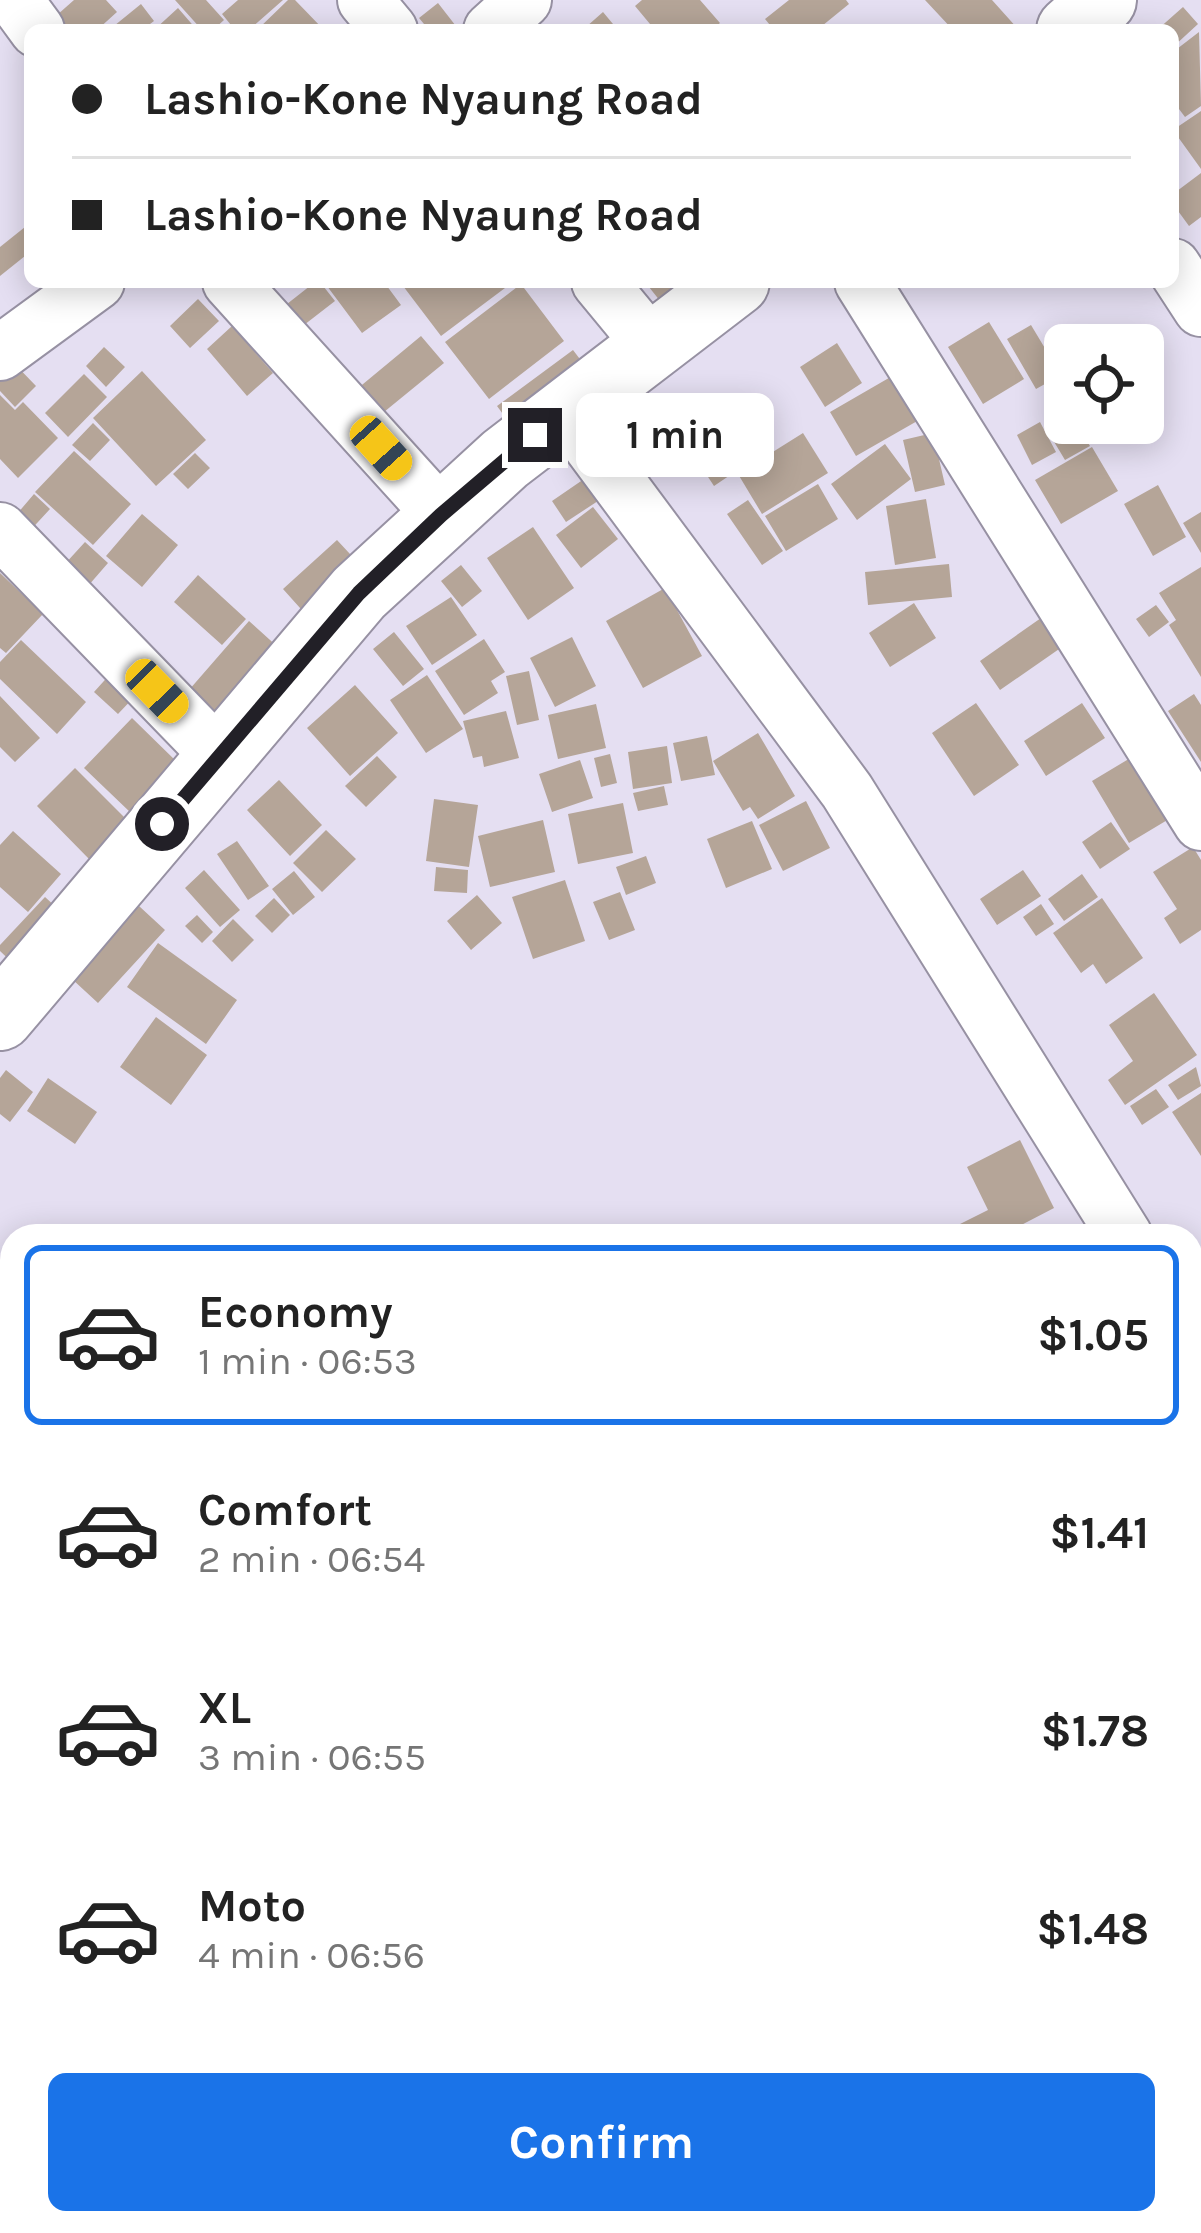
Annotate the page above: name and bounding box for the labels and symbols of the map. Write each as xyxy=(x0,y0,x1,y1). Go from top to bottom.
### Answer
callout: 1 min xyxy=(577,393,775,477)
route end xyxy=(508,408,562,462)
car xyxy=(344,409,418,487)
car xyxy=(119,653,195,729)
route start xyxy=(135,797,189,851)

